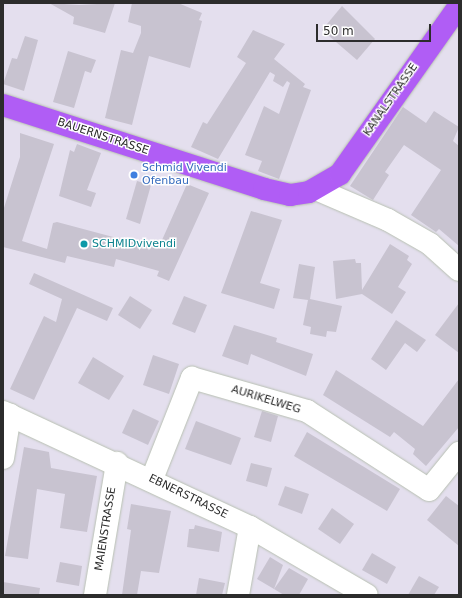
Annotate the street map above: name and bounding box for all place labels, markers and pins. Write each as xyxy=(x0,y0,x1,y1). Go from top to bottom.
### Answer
place label: Schmid Vivendi Ofenbau xyxy=(142,162,227,188)
marker: Schmid Vivendi Ofenbau xyxy=(129,170,139,180)
place label: SCHMIDvivendi xyxy=(92,237,176,251)
marker: SCHMIDvivendi xyxy=(79,239,89,249)

